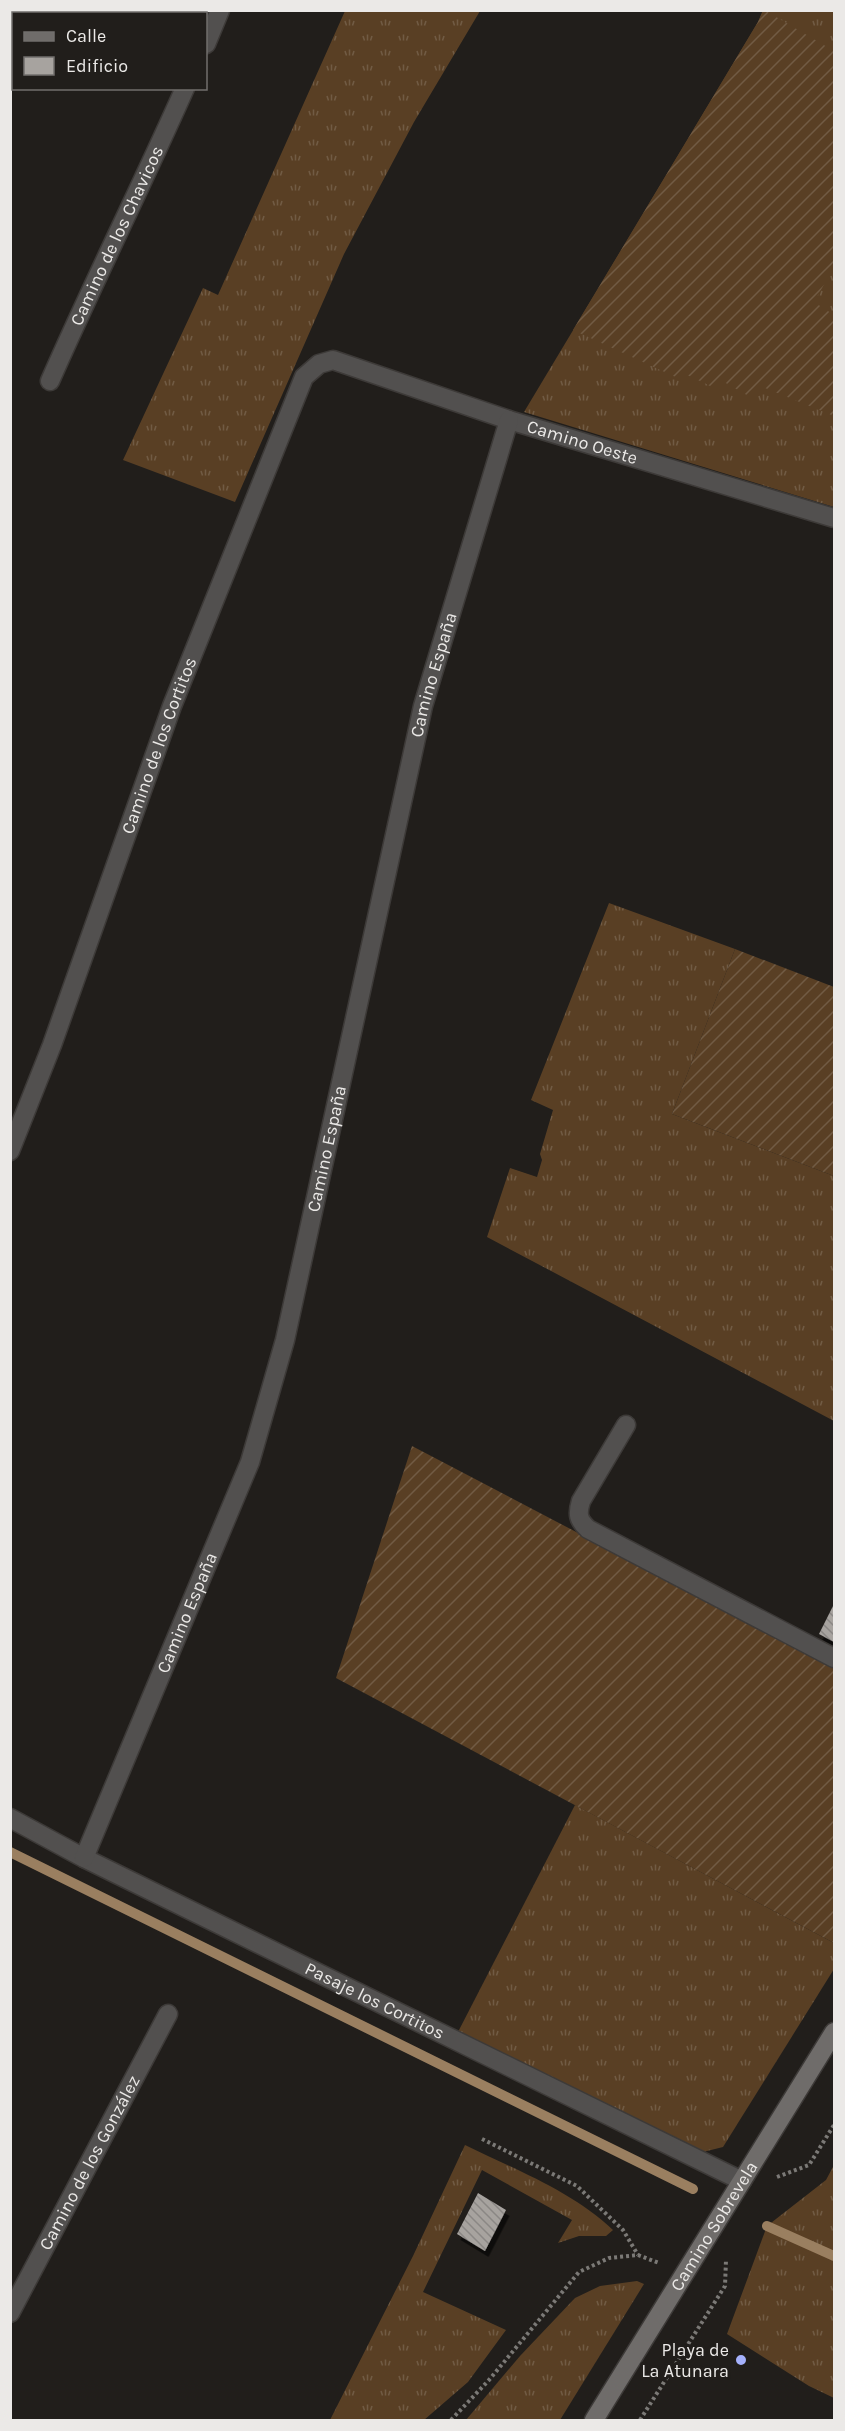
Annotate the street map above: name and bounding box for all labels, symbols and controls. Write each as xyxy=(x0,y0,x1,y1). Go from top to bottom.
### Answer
legend xyxy=(12,12,207,90)
text: Calle xyxy=(66,25,106,47)
text: Edificio xyxy=(66,55,128,77)
street label: Camino de los Chavicos xyxy=(65,142,168,329)
street label: Camino Oeste xyxy=(524,415,640,469)
street label: Camino España xyxy=(406,610,462,739)
street label: Camino de los Cortitos xyxy=(117,654,201,837)
street label: Camino España xyxy=(302,1083,351,1214)
street label: Camino España xyxy=(152,1549,222,1676)
street label: Pasaje los Cortitos xyxy=(301,1957,448,2044)
street label: Camino de los González xyxy=(34,2072,145,2254)
street label: Camino Sobrevela xyxy=(665,2157,762,2295)
place label: Playa de La Atunara xyxy=(641,2339,729,2382)
marker: Playa de La Atunara xyxy=(734,2353,748,2367)

